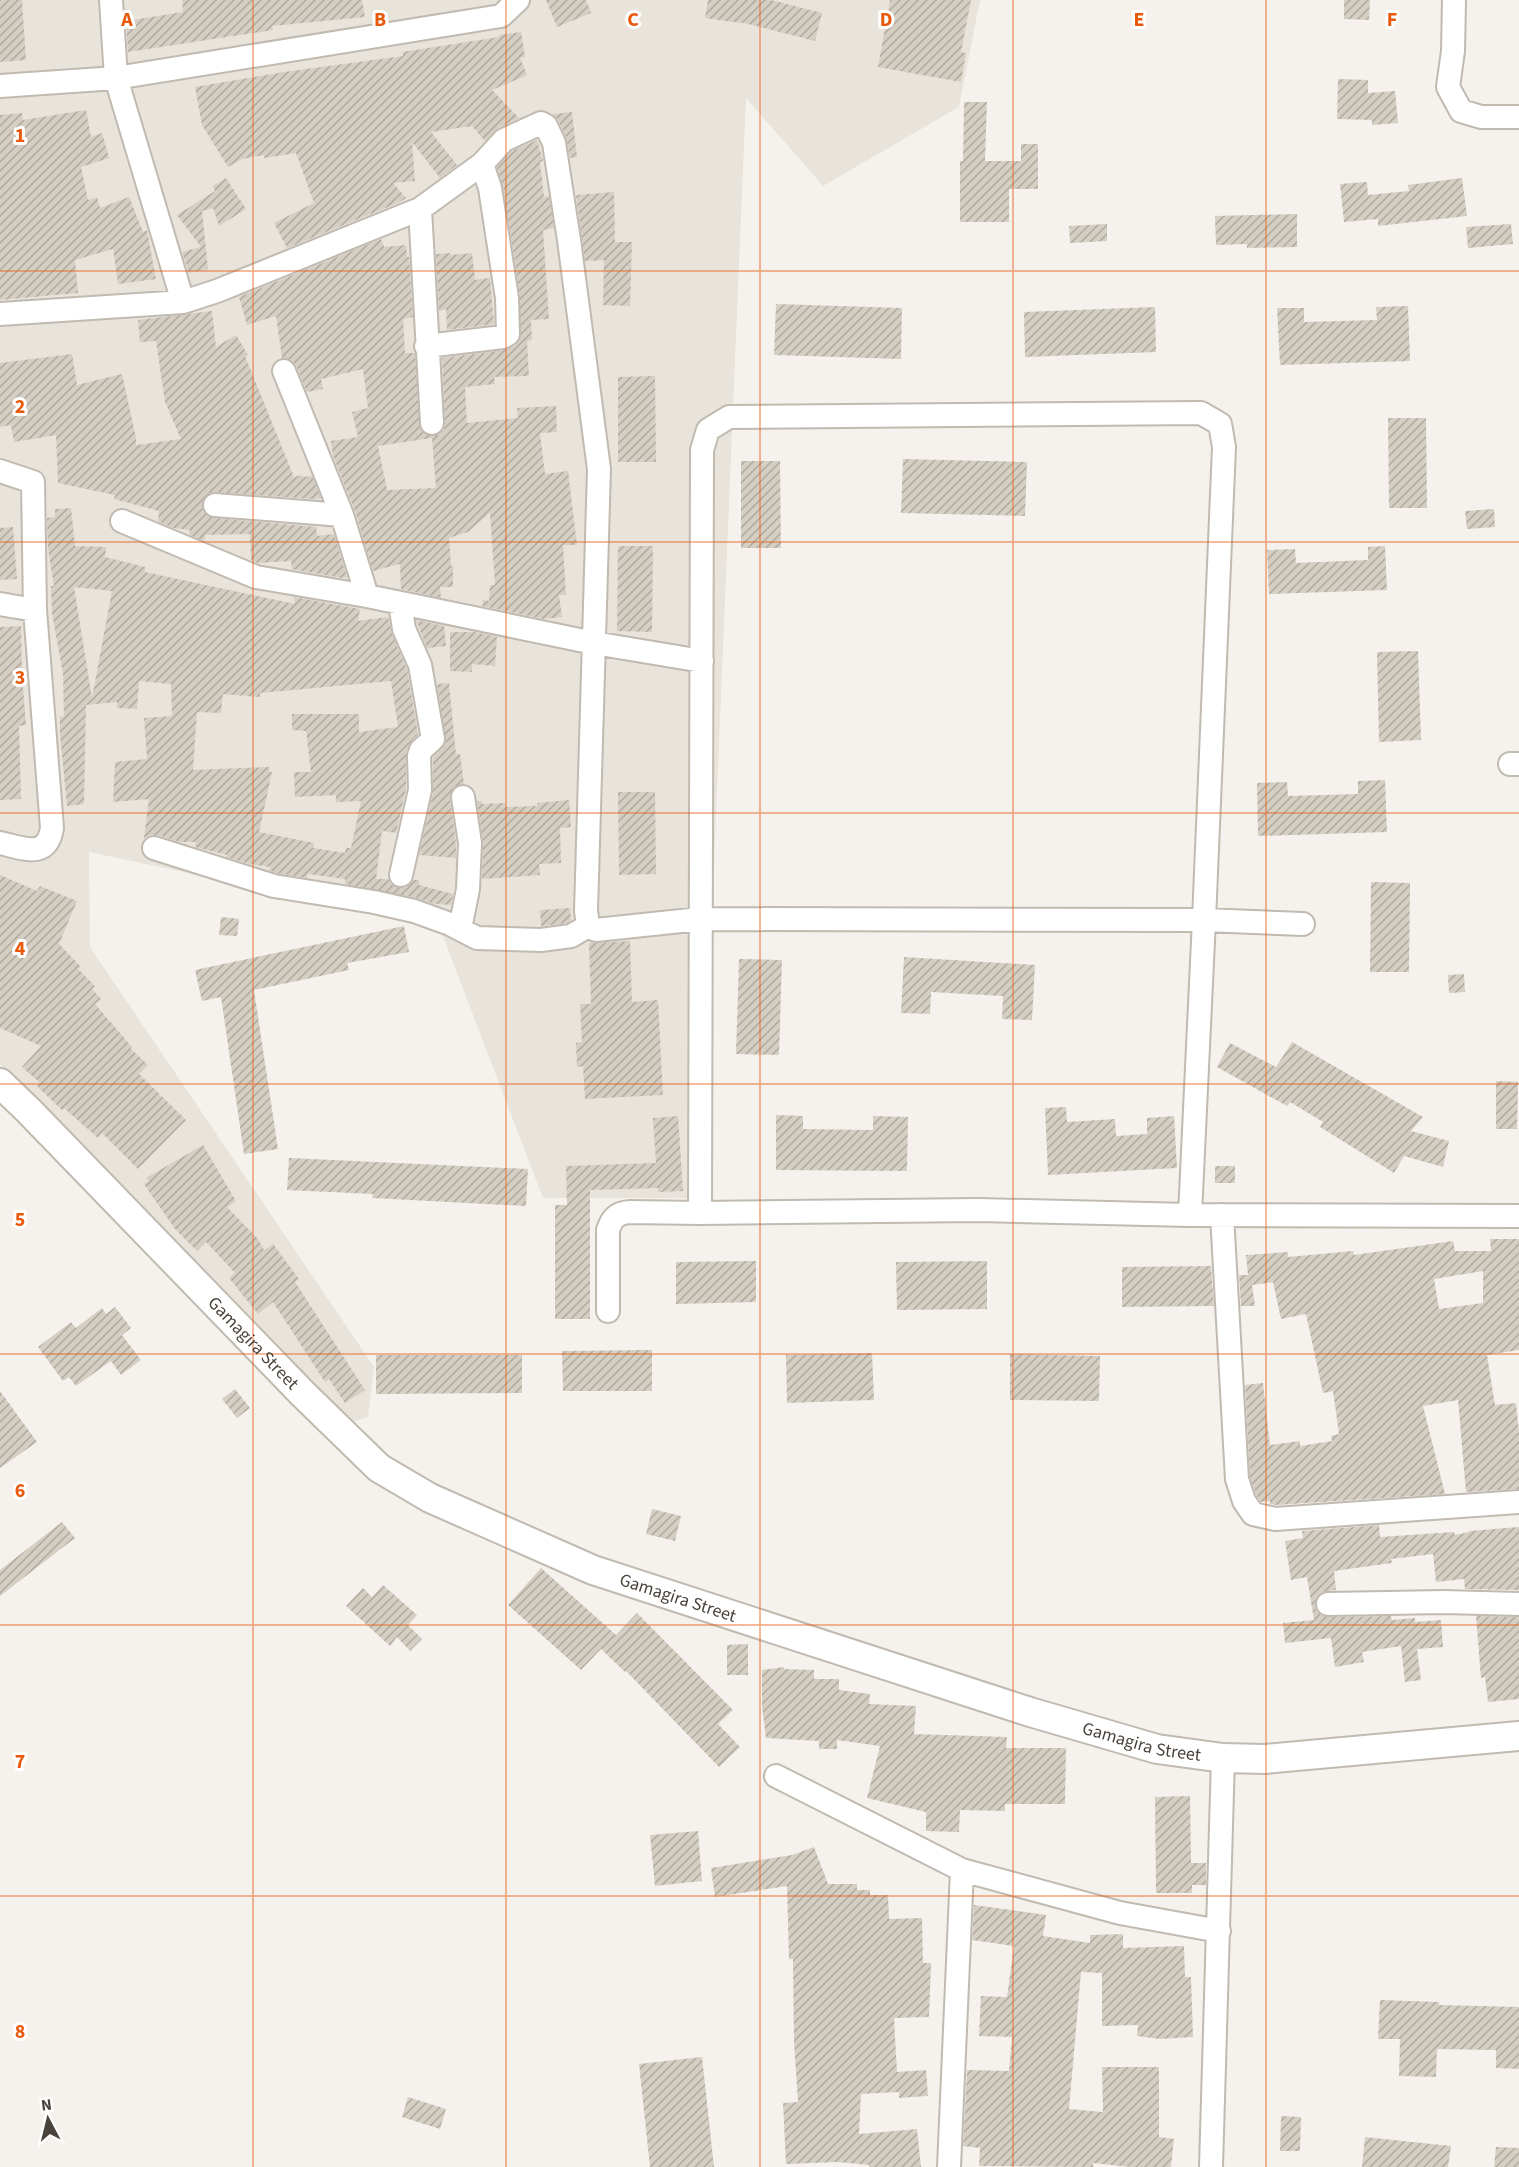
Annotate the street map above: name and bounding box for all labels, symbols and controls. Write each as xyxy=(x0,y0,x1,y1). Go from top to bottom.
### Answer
text: A xyxy=(120,6,133,34)
text: B xyxy=(374,6,386,34)
text: C xyxy=(627,6,639,34)
text: D xyxy=(880,6,892,34)
text: E xyxy=(1134,6,1144,34)
text: F xyxy=(1387,6,1397,34)
text: 1 xyxy=(15,122,25,150)
text: 2 xyxy=(15,393,25,421)
text: 3 xyxy=(15,664,25,692)
text: 4 xyxy=(15,935,26,963)
text: 5 xyxy=(15,1206,25,1234)
street label: Gamagira Street xyxy=(202,1291,304,1395)
text: 6 xyxy=(15,1477,25,1505)
street label: Gamagira Street xyxy=(616,1567,739,1629)
street label: Gamagira Street xyxy=(1079,1716,1202,1768)
text: 7 xyxy=(15,1748,25,1776)
text: 8 xyxy=(15,2018,25,2046)
north arrow xyxy=(18,2089,78,2149)
text: N xyxy=(40,2094,53,2117)

